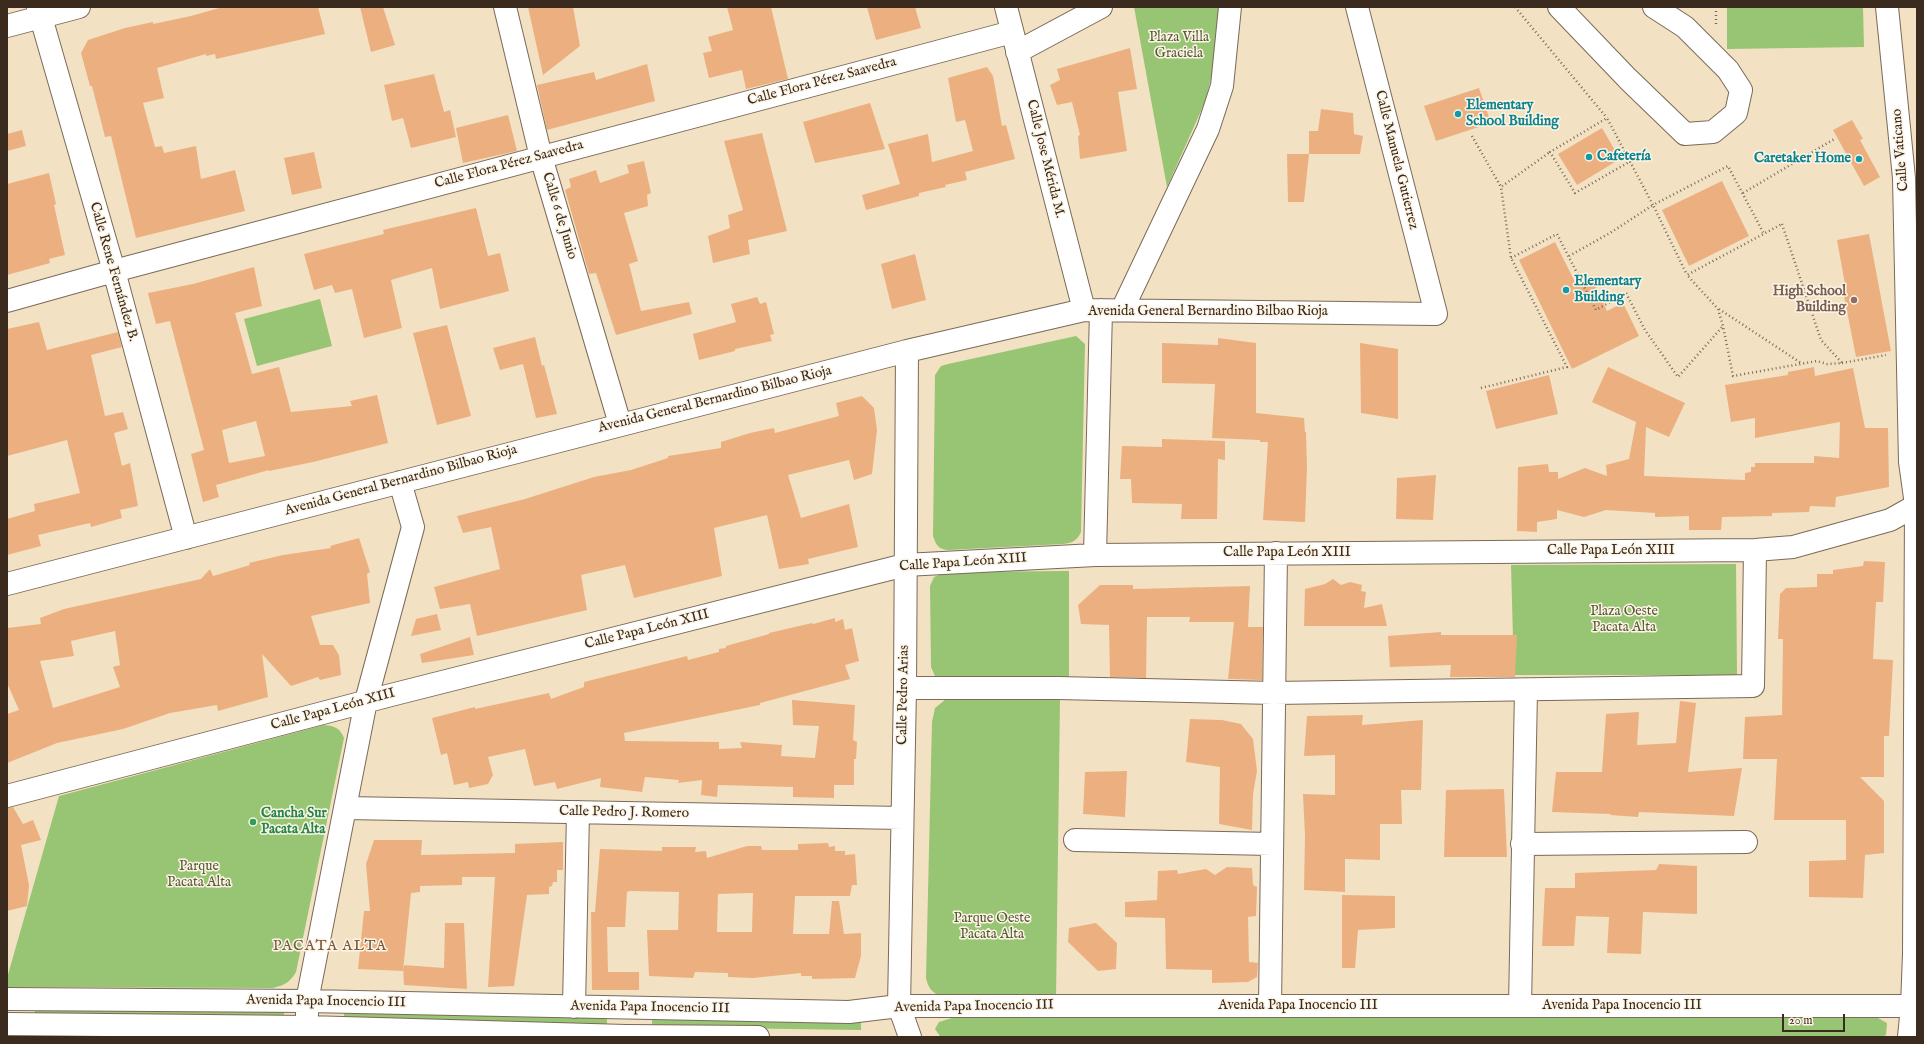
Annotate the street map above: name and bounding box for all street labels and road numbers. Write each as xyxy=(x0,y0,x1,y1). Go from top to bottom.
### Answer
street label: Calle Flora Pérez Saavedra xyxy=(746,54,898,110)
street label: Calle Manuela Gutierrez xyxy=(1371,89,1421,231)
street label: Calle Jose Mérida M. xyxy=(1022,98,1068,220)
street label: Calle Vaticano xyxy=(1889,108,1913,192)
street label: Calle Flora Pérez Saavedra xyxy=(433,137,585,193)
street label: Calle 6 de Junio xyxy=(538,170,580,262)
street label: Calle Rene Fernández B. xyxy=(85,200,141,344)
street label: Avenida General Bernardino Bilbao Rioja xyxy=(1088,304,1328,320)
street label: Avenida General Bernardino Bilbao Rioja xyxy=(597,363,833,437)
street label: Avenida General Bernardino Bilbao Rioja xyxy=(283,442,519,520)
street label: Calle Papa León XIII xyxy=(1547,543,1675,559)
street label: Calle Papa León XIII xyxy=(1223,545,1351,561)
street label: Calle Papa León XIII xyxy=(899,550,1027,576)
street label: Calle Papa León XIII xyxy=(583,606,711,654)
street label: Calle Pedro Arias xyxy=(895,645,913,745)
street label: Calle Papa León XIII xyxy=(269,685,397,735)
street label: Calle Pedro J. Romero xyxy=(559,803,689,823)
street label: Avenida Papa Inocencio III xyxy=(246,992,406,1012)
street label: Avenida Papa Inocencio III xyxy=(894,997,1054,1017)
street label: Avenida Papa Inocencio III xyxy=(570,998,730,1018)
street label: Avenida Papa Inocencio III xyxy=(1218,998,1378,1014)
street label: Avenida Papa Inocencio III xyxy=(1542,998,1702,1014)

